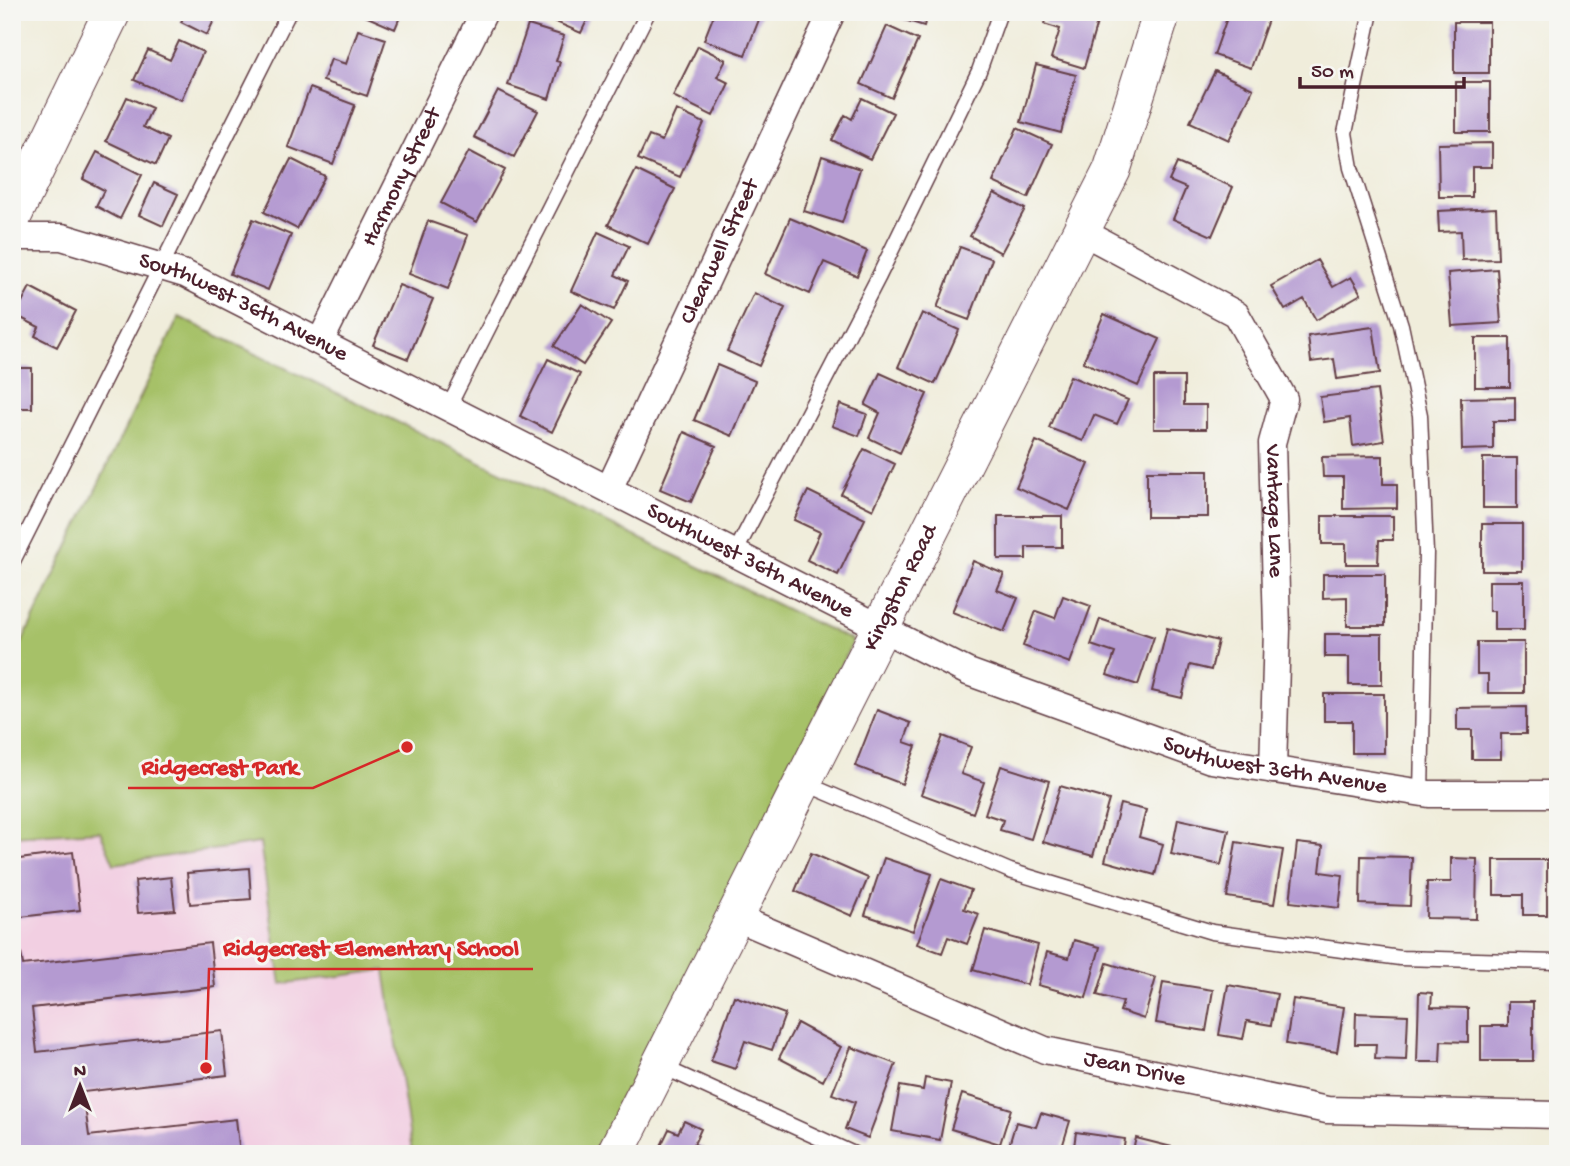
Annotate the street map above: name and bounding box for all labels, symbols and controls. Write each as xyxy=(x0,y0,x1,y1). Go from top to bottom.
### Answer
scale bar xyxy=(1300,46,1465,90)
text: 50 m xyxy=(1311,61,1354,86)
street label: Harmony Street xyxy=(356,102,448,251)
street label: Clearwell Street xyxy=(674,173,766,329)
street label: Southwest 36th Avenue xyxy=(136,247,353,368)
street label: Vantage Lane xyxy=(1259,443,1289,579)
street label: Southwest 36th Avenue xyxy=(642,497,859,625)
street label: Kingston Road xyxy=(858,519,945,656)
street label: Southwest 36th Avenue xyxy=(1159,730,1390,801)
callout: Ridgecrest Park xyxy=(128,743,313,788)
text: Ridgecrest Park xyxy=(141,755,302,784)
callout: Ridgecrest Elementary School xyxy=(209,924,533,969)
text: Ridgecrest Elementary School xyxy=(222,936,519,965)
street label: Jean Drive xyxy=(1081,1045,1189,1093)
north arrow xyxy=(46,1050,116,1120)
text: N xyxy=(74,1061,86,1084)

